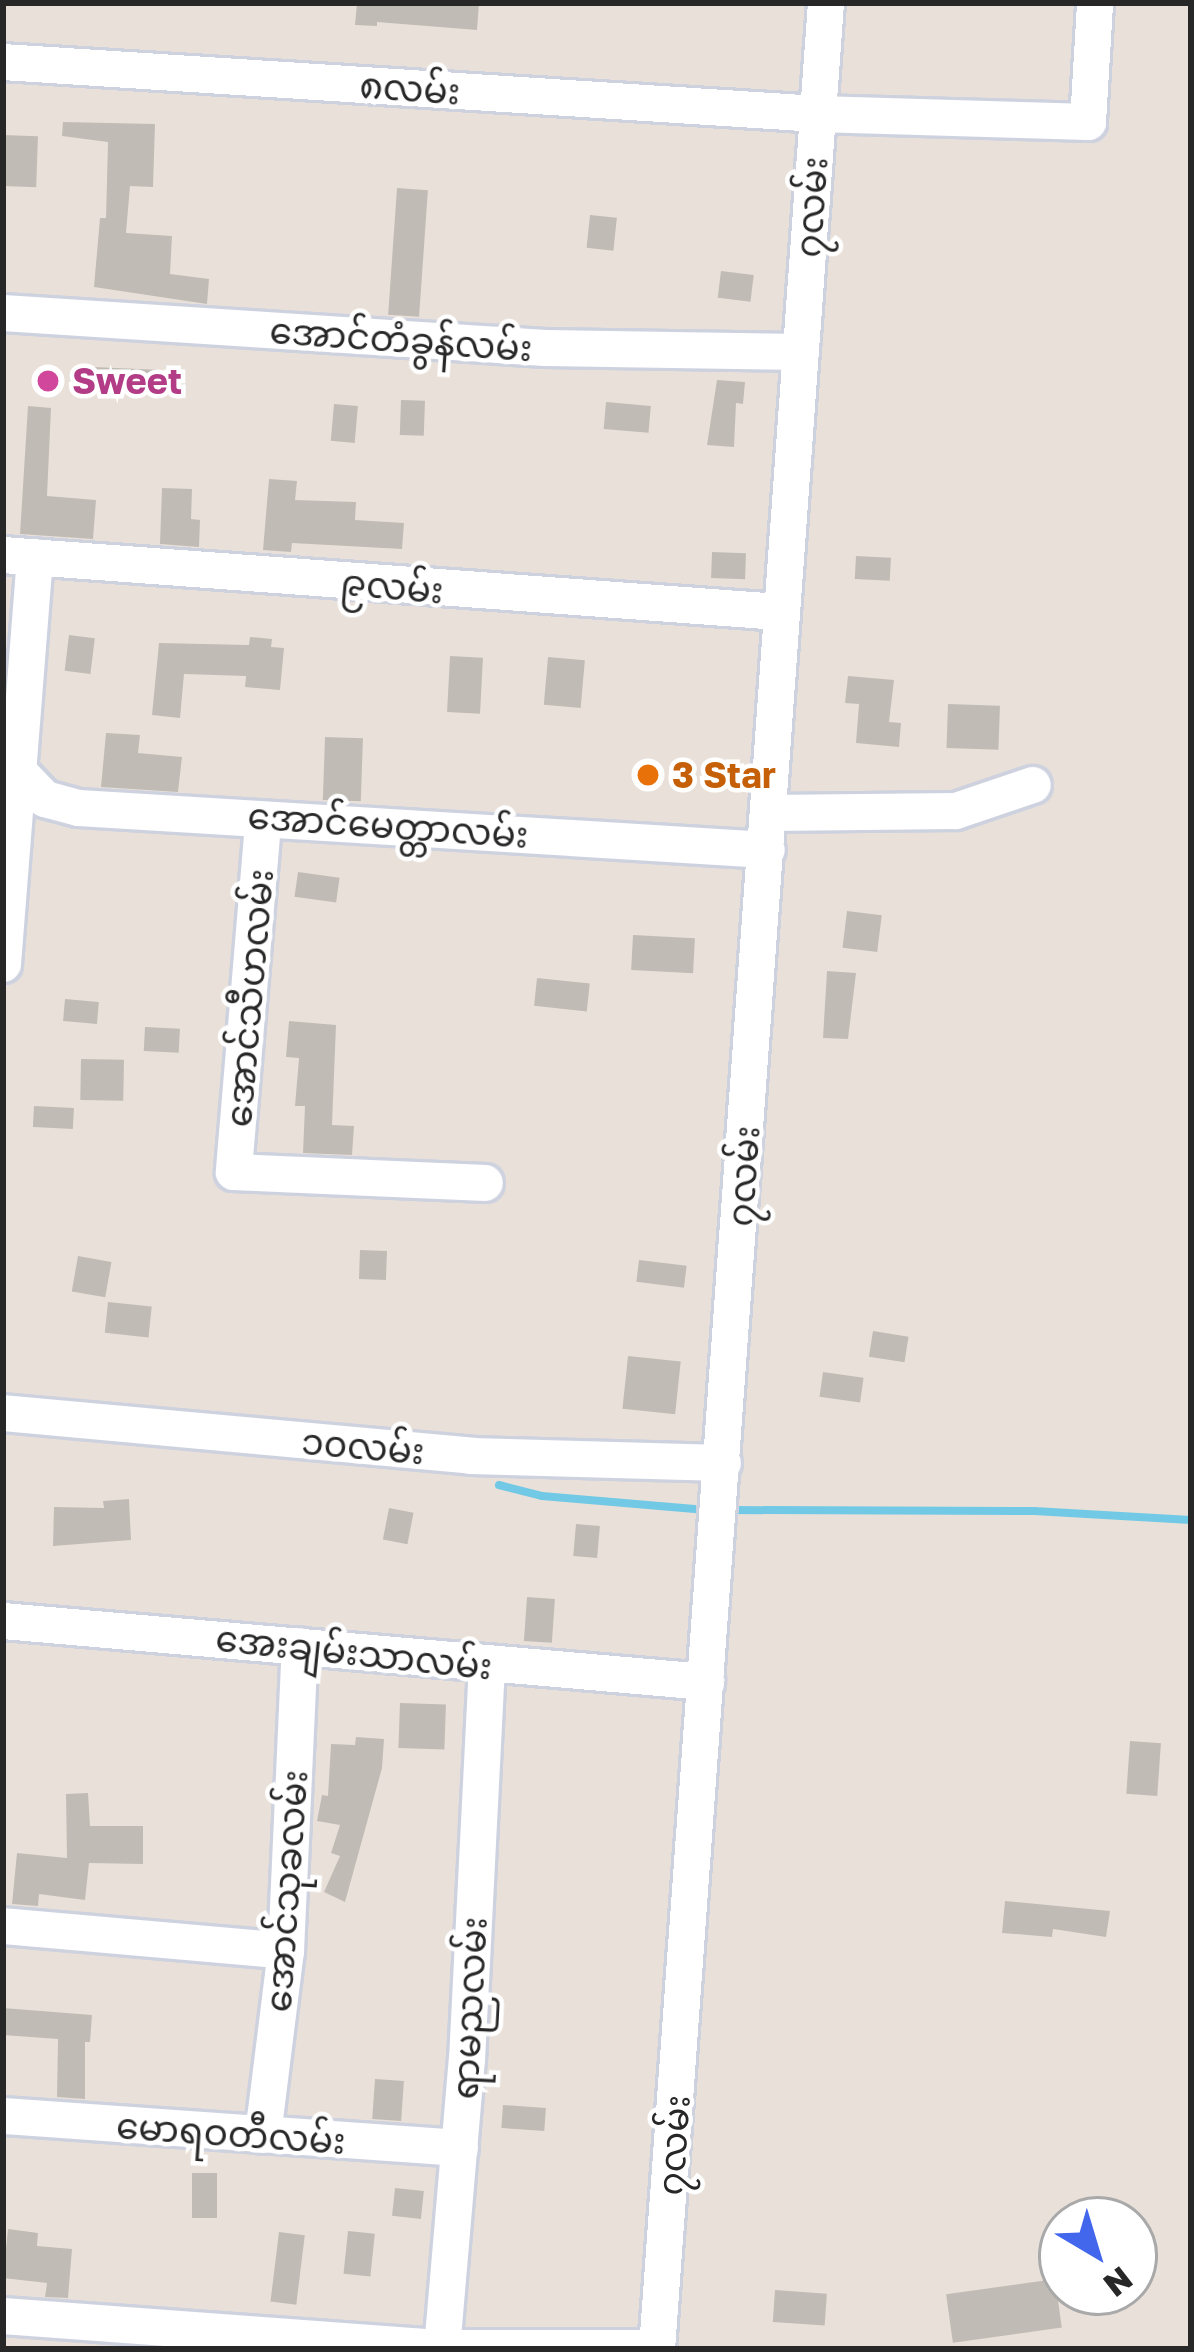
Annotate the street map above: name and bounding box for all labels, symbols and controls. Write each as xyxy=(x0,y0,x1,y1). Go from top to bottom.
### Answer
street label: ၈လမ်း xyxy=(358,63,462,113)
street label: ၇လမ်း xyxy=(786,155,836,259)
street label: အောင်တံခွန်လမ်း xyxy=(268,308,534,370)
place label: Sweet xyxy=(72,359,182,403)
marker: Sweet xyxy=(35,368,61,394)
street label: ၉လမ်း xyxy=(339,560,445,612)
place label: 3 Star xyxy=(672,753,776,797)
marker: 3 Star xyxy=(635,762,661,788)
street label: အောင်မေတ္တာလမ်း xyxy=(246,794,530,856)
street label: အောင်သီဟလမ်း xyxy=(216,867,282,1129)
street label: ၇လမ်း xyxy=(718,1124,768,1228)
street label: ၁၀လမ်း xyxy=(300,1419,426,1473)
street label: အေးချမ်းသာလမ်း xyxy=(214,1616,494,1688)
street label: အောင်သုခလမ်း xyxy=(256,1768,316,2014)
street label: ရာမညလမ်း xyxy=(443,1916,495,2100)
street label: ၇လမ်း xyxy=(648,2093,698,2197)
street label: မောရဝတီလမ်း xyxy=(115,2103,347,2163)
north arrow xyxy=(1038,2196,1158,2316)
text: N xyxy=(1097,2259,1141,2305)

